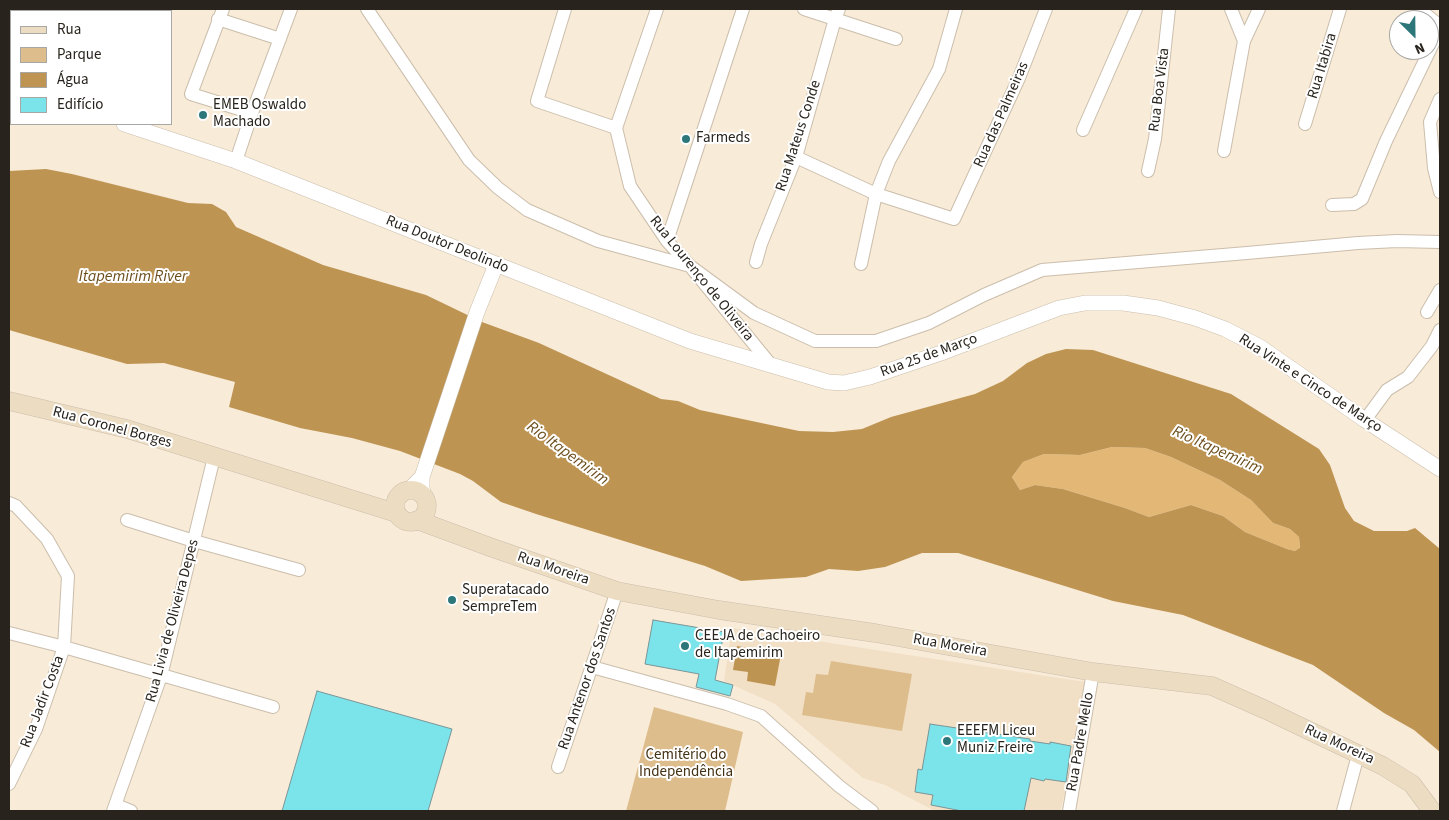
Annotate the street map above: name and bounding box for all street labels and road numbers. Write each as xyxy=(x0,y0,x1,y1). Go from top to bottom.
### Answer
street label: Rua Itabira xyxy=(1304,31,1342,101)
street label: Rua Boa Vista xyxy=(1146,47,1174,133)
street label: Rua das Palmeiras xyxy=(971,59,1033,171)
street label: Rua Mateus Conde xyxy=(773,78,825,194)
street label: Rua Doutor Deolindo xyxy=(383,212,511,278)
street label: Rua Lourenço de Oliveira xyxy=(645,213,757,345)
street label: Rua 25 de Março xyxy=(878,330,980,382)
street label: Rua Vinte e Cinco de Março xyxy=(1235,331,1385,437)
street label: Rua Coronel Borges xyxy=(50,403,174,453)
street label: Rua Livia de Oliveira Depes xyxy=(143,538,203,704)
street label: Rua Moreira xyxy=(515,548,591,590)
street label: Rua Antenor dos Santos xyxy=(555,606,621,752)
street label: Rua Moreira xyxy=(912,631,988,661)
street label: Rua Jadir Costa xyxy=(17,653,69,751)
street label: Rua Padre Mello xyxy=(1063,691,1099,793)
street label: Rua Moreira xyxy=(1301,721,1377,769)

